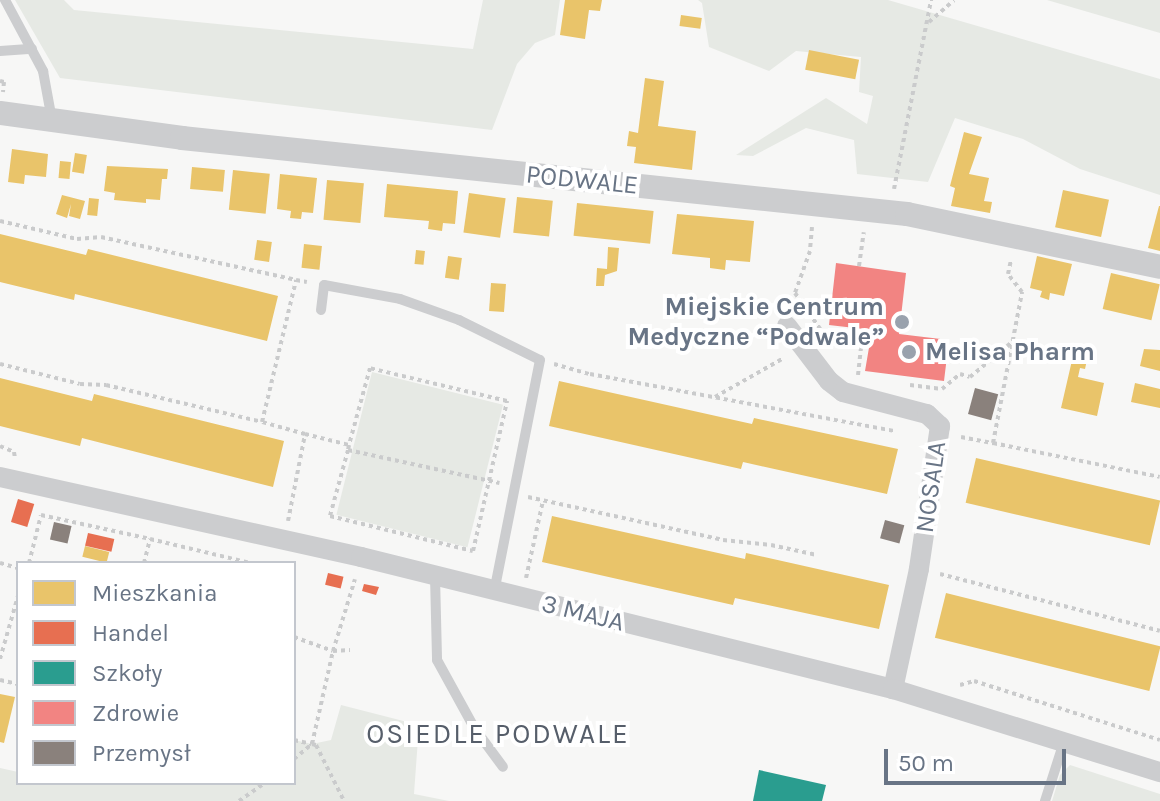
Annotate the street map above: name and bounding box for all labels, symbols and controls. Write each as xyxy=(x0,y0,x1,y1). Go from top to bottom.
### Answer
street label: PODWALE xyxy=(524,159,640,201)
place label: Miejskie Centrum Medyczne “Podwale” xyxy=(627,291,884,352)
marker: Miejskie Centrum Medyczne “Podwale” xyxy=(891,311,913,333)
place label: Melisa Pharm xyxy=(925,336,1095,368)
marker: Melisa Pharm xyxy=(900,343,918,361)
street label: NOSALA xyxy=(909,439,953,535)
legend xyxy=(16,561,296,785)
text: Mieszkania xyxy=(92,579,217,607)
street label: 3 MAJA xyxy=(539,588,627,638)
text: Handel xyxy=(92,619,169,647)
text: Szkoły xyxy=(92,659,162,687)
text: Zdrowie xyxy=(92,699,179,727)
district label: OSIEDLE PODWALE xyxy=(366,717,630,751)
scale bar xyxy=(888,733,1070,783)
text: Przemysł xyxy=(92,739,191,767)
text: 50 m xyxy=(898,749,954,777)

